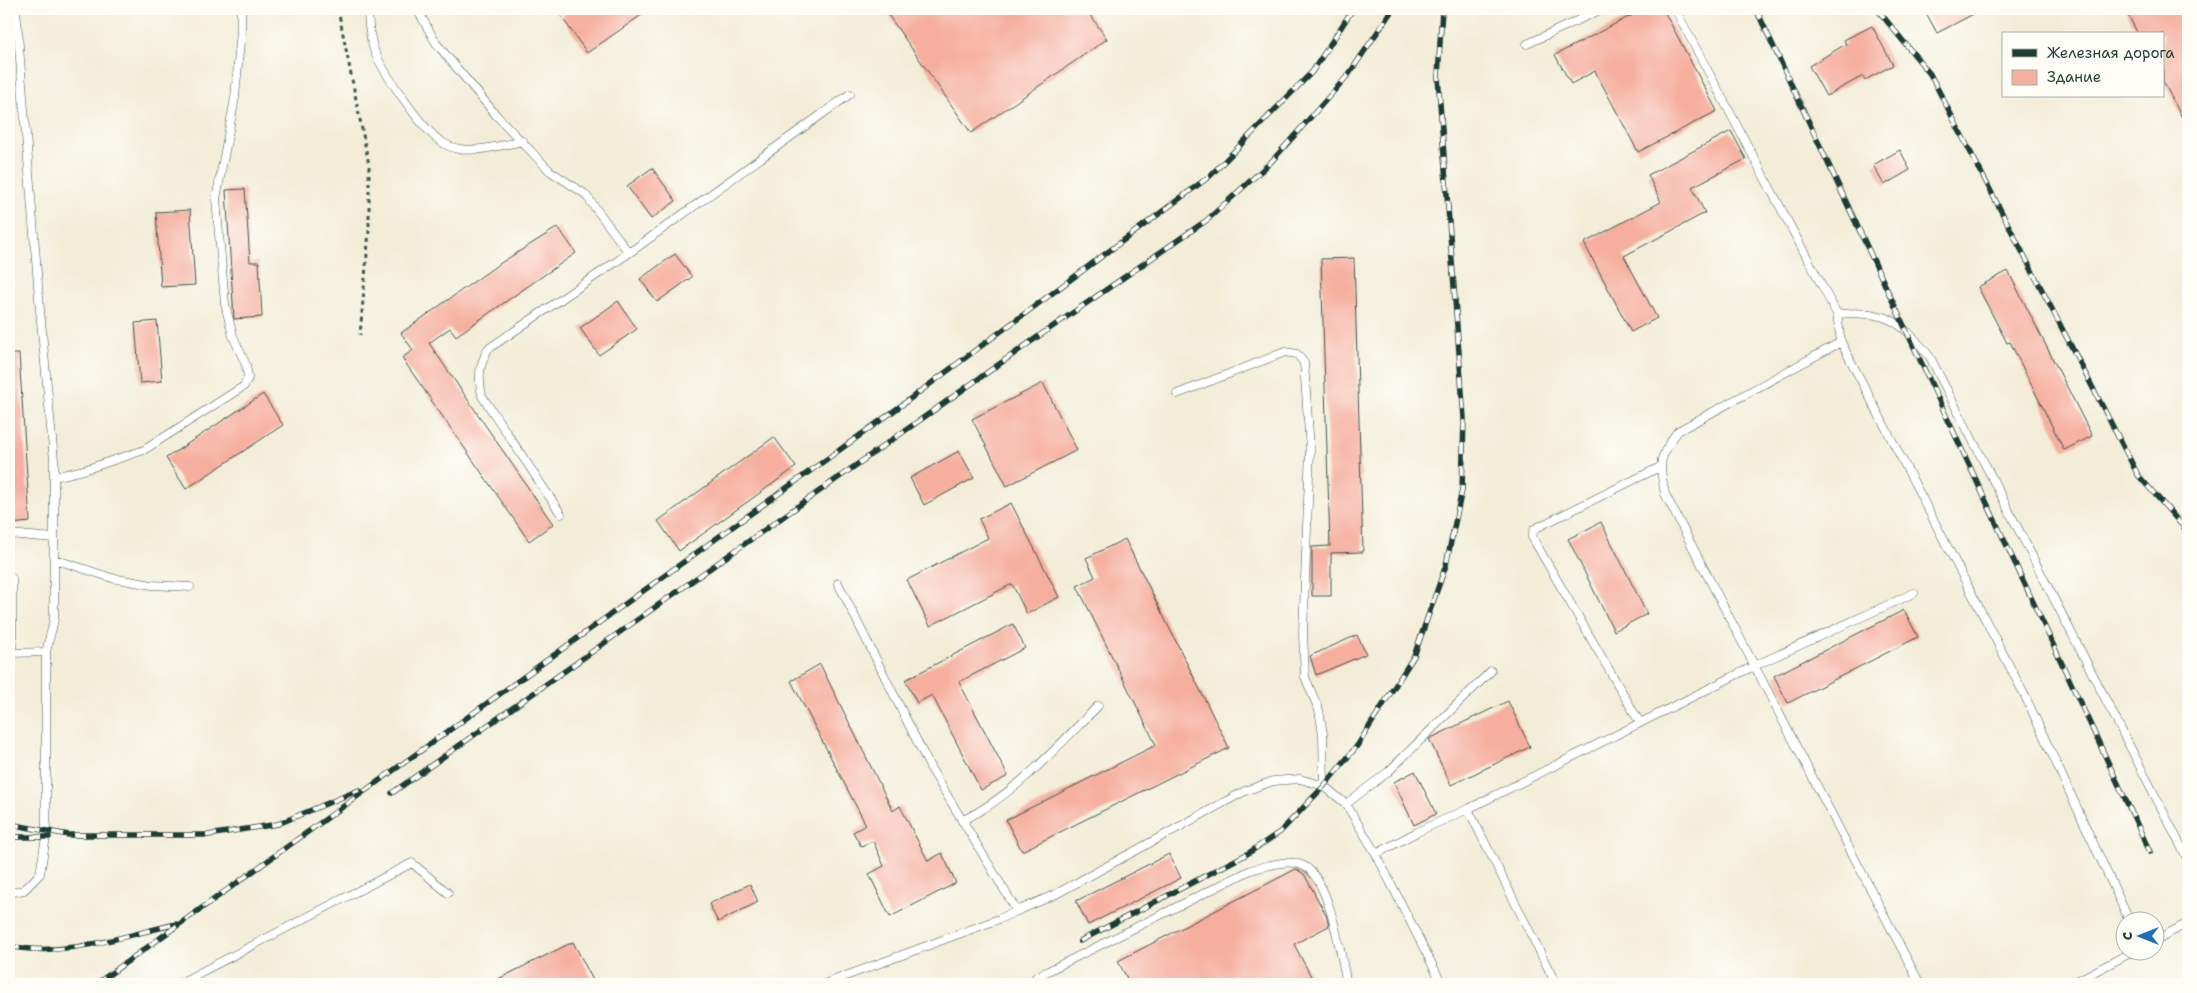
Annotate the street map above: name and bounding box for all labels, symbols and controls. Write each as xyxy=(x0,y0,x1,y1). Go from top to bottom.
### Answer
legend xyxy=(2002,32,2164,98)
text: Железная дорога xyxy=(2047,43,2175,63)
text: Здание xyxy=(2047,67,2101,87)
north arrow xyxy=(2114,910,2164,960)
text: С xyxy=(2118,932,2136,940)

